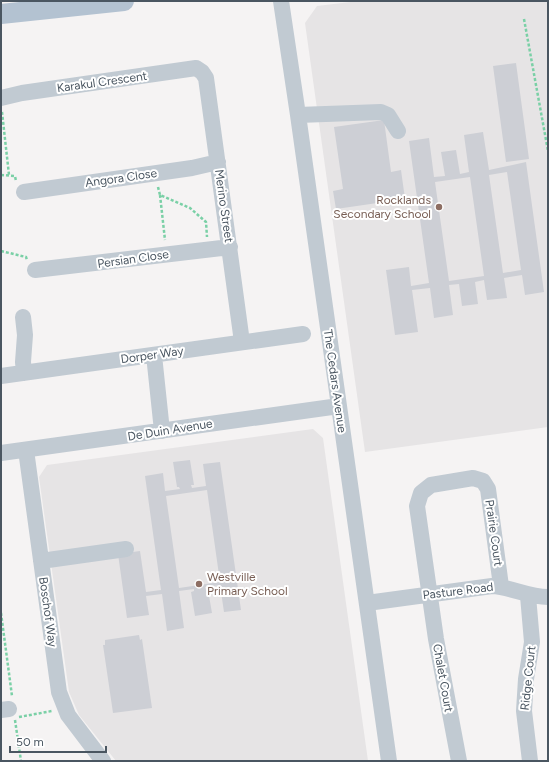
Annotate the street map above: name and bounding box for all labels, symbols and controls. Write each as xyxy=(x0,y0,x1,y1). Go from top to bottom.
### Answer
street label: Karakul Crescent xyxy=(56,69,148,95)
street label: Angora Close xyxy=(84,166,158,190)
street label: Merino Street xyxy=(212,169,236,244)
place label: Rocklands Secondary School xyxy=(333,193,431,221)
marker: Rocklands Secondary School xyxy=(434,202,444,212)
street label: Persian Close xyxy=(96,247,170,271)
street label: The Cedars Avenue xyxy=(321,328,349,434)
street label: Dorper Way xyxy=(120,344,185,366)
street label: De Duin Avenue xyxy=(127,416,214,444)
street label: Prairie Court xyxy=(482,499,506,568)
place label: Westville Primary School xyxy=(207,570,288,598)
street label: Boschof Way xyxy=(36,576,60,649)
marker: Westville Primary School xyxy=(194,579,204,589)
street label: Pasture Road xyxy=(422,580,494,602)
street label: Chalet Court xyxy=(430,643,456,714)
street label: Ridge Court xyxy=(518,645,538,711)
scale bar xyxy=(10,728,106,754)
text: 50 m xyxy=(16,735,44,749)

